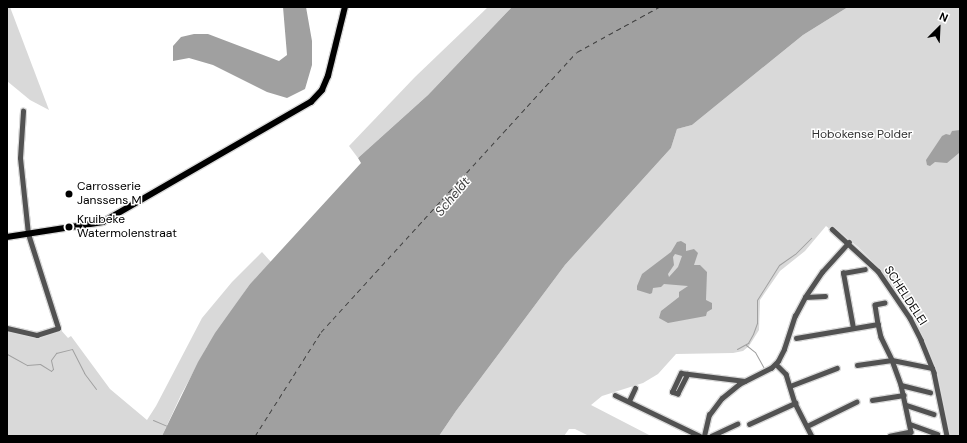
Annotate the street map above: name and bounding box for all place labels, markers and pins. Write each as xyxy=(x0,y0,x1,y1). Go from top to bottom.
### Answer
place label: Carrosserie Janssens M xyxy=(77,180,141,208)
marker: Carrosserie Janssens M xyxy=(64,189,74,199)
place label: Kruibeke Watermolenstraat xyxy=(77,213,177,241)
marker: Kruibeke Watermolenstraat xyxy=(64,222,74,232)

